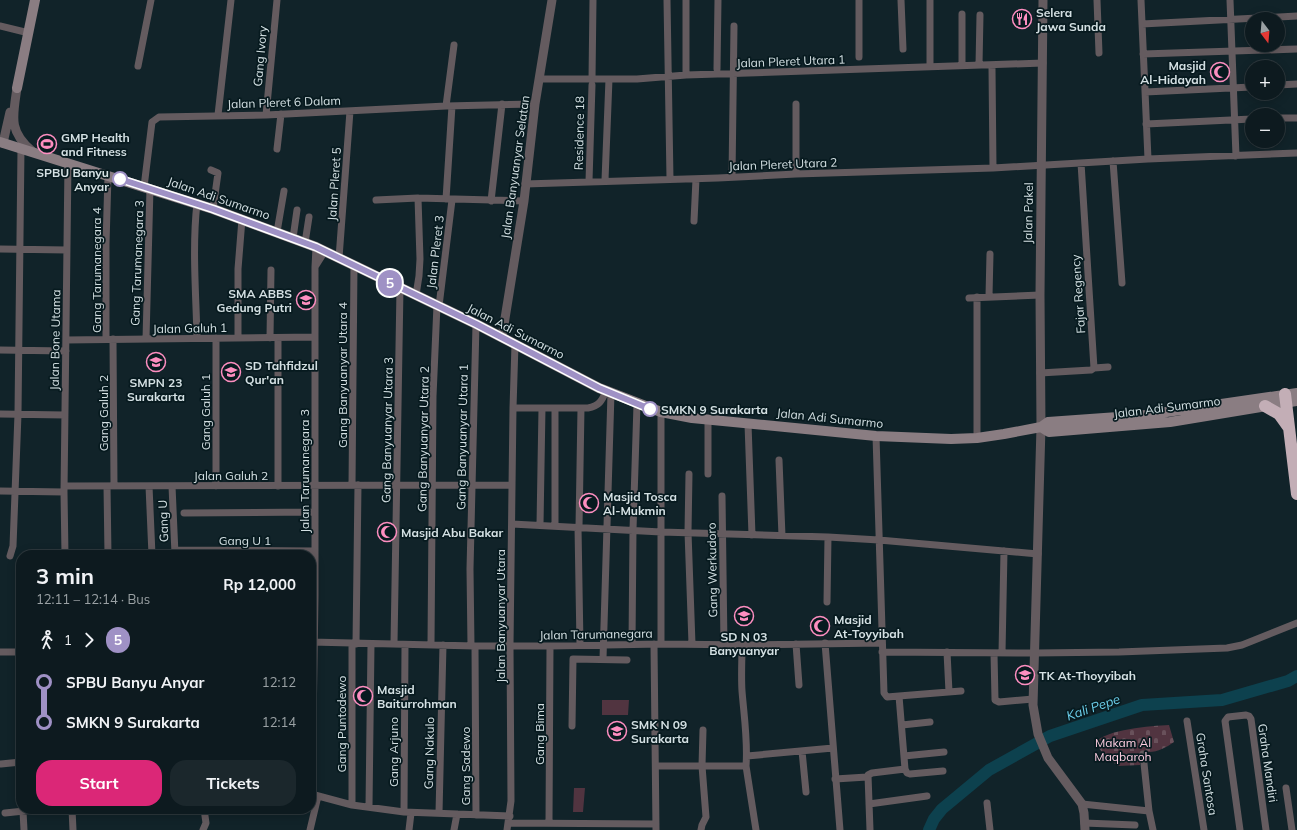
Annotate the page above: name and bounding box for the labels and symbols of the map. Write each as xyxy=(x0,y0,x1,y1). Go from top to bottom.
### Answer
place label: Selera Jawa Sunda xyxy=(1036,5,1106,34)
restaurant icon: Selera Jawa Sunda xyxy=(1011,8,1033,30)
north arrow xyxy=(1245,12,1285,52)
street label: Gang Ivory xyxy=(250,24,270,87)
street label: Jalan Pleret Utara 1 xyxy=(736,52,846,70)
place label: Masjid Al-Hidayah xyxy=(1140,58,1206,87)
mosque icon: Masjid Al-Hidayah xyxy=(1209,61,1231,83)
street label: Jalan Pleret 6 Dalam xyxy=(227,93,341,111)
street label: Jalan Banyuanyar Selatan xyxy=(498,94,532,240)
street label: Residence 18 xyxy=(571,96,587,170)
place label: GMP Health and Fitness xyxy=(61,130,130,159)
sports icon: GMP Health and Fitness xyxy=(36,133,58,155)
street label: Jalan Pleret 5 xyxy=(324,147,344,221)
street label: Jalan Pleret Utara 2 xyxy=(728,155,838,173)
place label: SPBU Banyu Anyar xyxy=(36,165,109,194)
marker: SPBU Banyu Anyar xyxy=(112,171,128,187)
street label: Jalan Adi Sumarmo xyxy=(166,173,272,223)
street label: Jalan Pakel xyxy=(1020,182,1036,244)
street label: Gang Tarumanegara 3 xyxy=(127,200,147,326)
street label: Gang Tarumanegara 4 xyxy=(89,207,104,333)
street label: Jalan Pleret 3 xyxy=(423,214,447,290)
street label: Fajar Regency xyxy=(1068,253,1088,334)
line badge: 5 xyxy=(377,270,403,296)
place label: SMA ABBS Gedung Putri xyxy=(217,286,292,315)
street label: Jalan Bone Utama xyxy=(47,289,63,391)
school or university icon: SMA ABBS Gedung Putri xyxy=(295,289,317,311)
street label: Jalan Adi Sumarmo xyxy=(465,300,567,362)
street label: Gang Banyuanyar Utara 4 xyxy=(335,302,350,448)
street label: Jalan Galuh 1 xyxy=(153,320,227,336)
school or university icon: SMPN 23 Surakarta xyxy=(145,351,167,373)
street label: Gang Banyuanyar Utara 3 xyxy=(378,357,396,503)
place label: SD Tahfidzul Qur'an xyxy=(245,358,318,387)
school or university icon: SD Tahfidzul Qur'an xyxy=(220,361,242,383)
street label: Gang Banyuanyar Utara 1 xyxy=(453,364,471,510)
street label: Gang Banyuanyar Utara 2 xyxy=(414,366,432,512)
street label: Gang Galuh 1 xyxy=(198,374,213,450)
street label: Gang Galuh 2 xyxy=(96,375,111,451)
place label: SMPN 23 Surakarta xyxy=(127,375,185,404)
street label: Jalan Adi Sumarmo xyxy=(1113,393,1221,421)
marker: SMKN 9 Surakarta xyxy=(642,401,658,417)
place label: SMKN 9 Surakarta xyxy=(661,402,768,417)
street label: Jalan Adi Sumarmo xyxy=(776,405,884,431)
street label: Jalan Tarumanegara 3 xyxy=(297,409,312,533)
street label: Jalan Galuh 2 xyxy=(194,468,268,483)
place label: Masjid Tosca Al-Mukmin xyxy=(603,489,677,518)
mosque icon: Masjid Tosca Al-Mukmin xyxy=(578,492,600,514)
street label: Gang U xyxy=(155,500,171,542)
mosque icon: Masjid Abu Bakar xyxy=(376,521,398,543)
street label: Gang Werkudoro xyxy=(704,522,720,618)
place label: Masjid Abu Bakar xyxy=(401,525,503,540)
street label: Gang U 1 xyxy=(219,533,271,548)
street label: Jalan Banyuanyar Utara xyxy=(493,549,508,683)
school or university icon: SD N 03 Banyuanyar xyxy=(733,605,755,627)
place label: Masjid At-Toyyibah xyxy=(834,612,904,641)
mosque icon: Masjid At-Toyyibah xyxy=(809,615,831,637)
street label: Jalan Tarumanegara xyxy=(539,626,653,642)
place label: SD N 03 Banyuanyar xyxy=(709,629,779,658)
school or university icon: TK At-Thoyyibah xyxy=(1014,664,1036,686)
place label: TK At-Thoyyibah xyxy=(1039,668,1136,683)
street label: Gang Puntodewo xyxy=(334,675,349,772)
place label: Masjid Baiturrohman xyxy=(377,682,457,711)
mosque icon: Masjid Baiturrohman xyxy=(352,685,374,707)
water label: Kali Pepe xyxy=(1064,690,1122,724)
street label: Gang Bima xyxy=(532,703,547,765)
street label: Gang Arjuno xyxy=(386,717,401,787)
street label: Gang Nakulo xyxy=(421,717,437,789)
place label: SMK N 09 Surakarta xyxy=(631,717,689,746)
school or university icon: SMK N 09 Surakarta xyxy=(606,720,628,742)
street label: Graha Mandiri xyxy=(1255,723,1281,804)
street label: Gang Sadewo xyxy=(458,726,473,805)
street label: Graha Santosa xyxy=(1193,732,1221,816)
park label: Makam Al Maqbaroh xyxy=(1094,735,1152,764)

